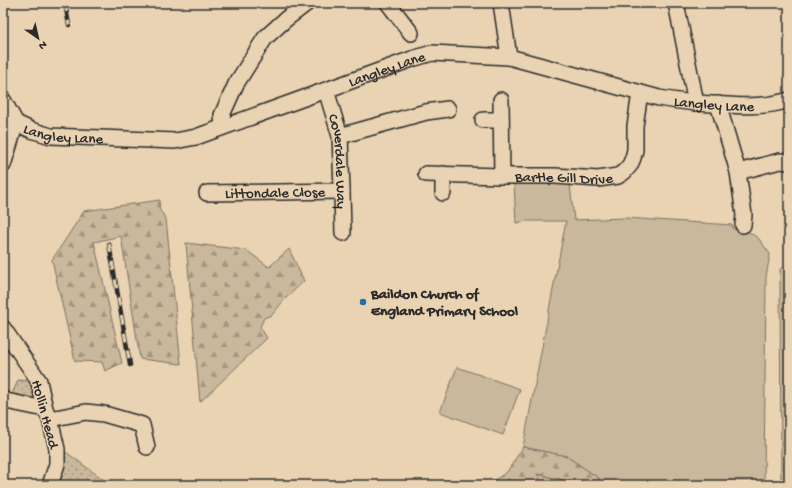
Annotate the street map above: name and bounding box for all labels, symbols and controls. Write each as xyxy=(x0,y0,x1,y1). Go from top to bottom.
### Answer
north arrow xyxy=(18,18,58,58)
text: N xyxy=(36,38,49,52)
street label: Langley Lane xyxy=(347,48,428,92)
street label: Langley Lane xyxy=(673,93,755,117)
street label: Coverdale Way xyxy=(323,112,349,210)
street label: Langley Lane xyxy=(20,121,104,149)
street label: Bartle Gill Drive xyxy=(514,169,614,190)
street label: Littondale Close xyxy=(225,184,326,204)
place label: Baildon Church of England Primary School xyxy=(370,286,519,321)
marker: Baildon Church of England Primary School xyxy=(358,297,368,307)
street label: Hollin Head xyxy=(26,378,62,452)

